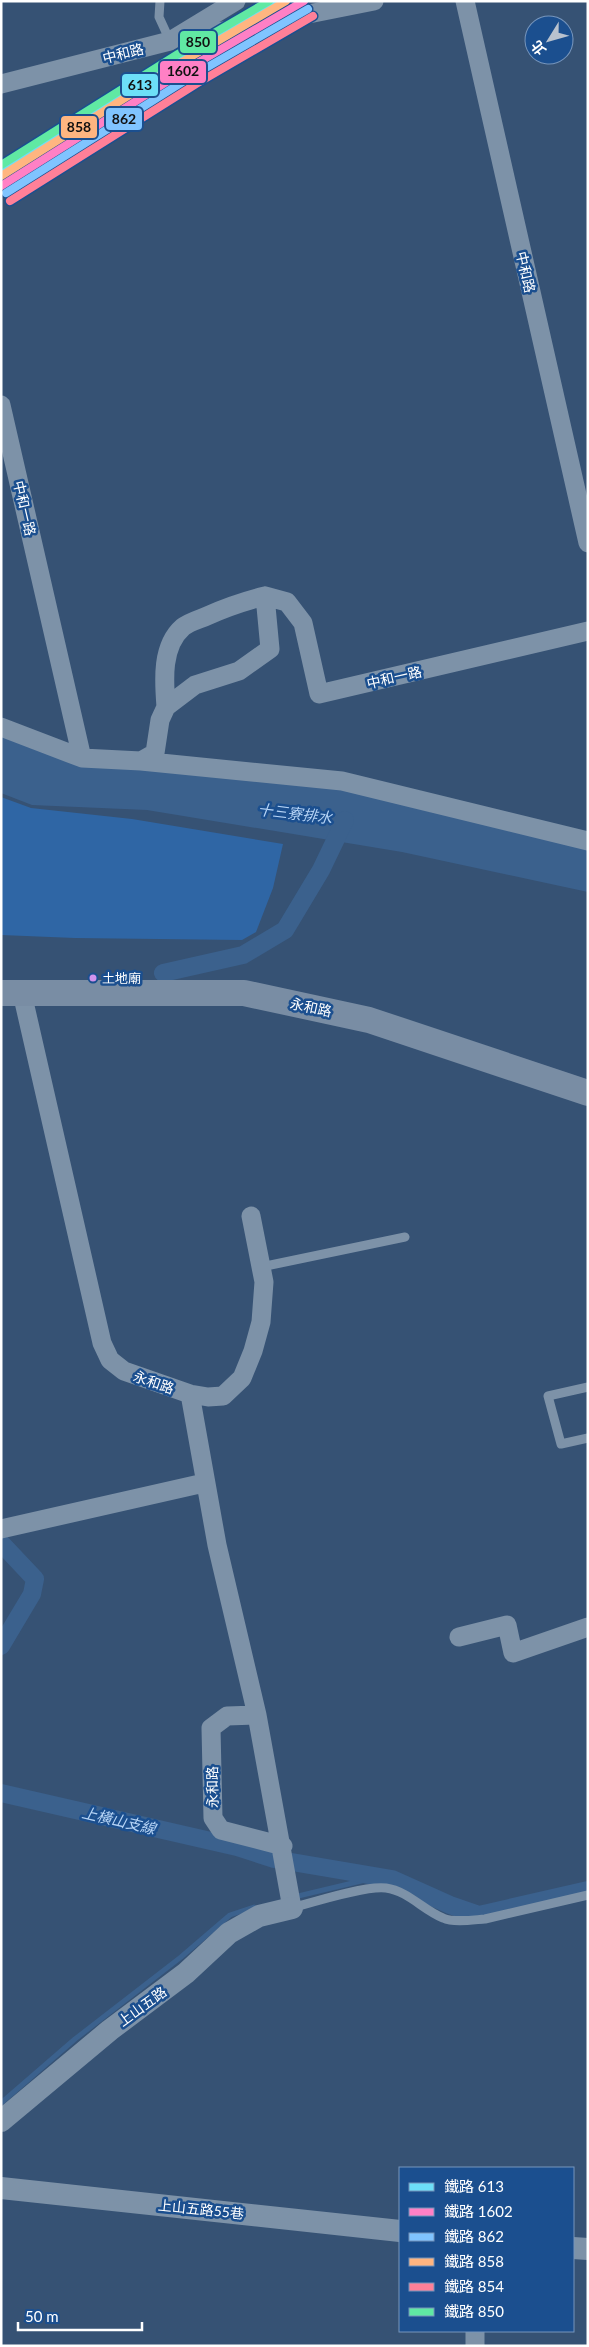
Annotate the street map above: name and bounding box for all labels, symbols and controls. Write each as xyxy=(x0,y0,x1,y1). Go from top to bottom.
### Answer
north arrow xyxy=(524,15,574,65)
line badge: 850 xyxy=(179,30,217,54)
text: 850 xyxy=(186,33,210,50)
text: 北 xyxy=(527,37,549,59)
street label: 中和路 xyxy=(101,40,145,66)
line badge: 1602 xyxy=(159,60,207,84)
text: 1602 xyxy=(167,62,199,79)
line badge: 613 xyxy=(121,73,159,97)
text: 613 xyxy=(128,76,152,93)
line badge: 862 xyxy=(105,107,143,131)
text: 862 xyxy=(112,110,136,127)
line badge: 858 xyxy=(60,115,98,139)
text: 858 xyxy=(67,118,91,135)
street label: 中和路 xyxy=(513,250,539,294)
street label: 中和一路 xyxy=(10,479,40,537)
street label: 中和一路 xyxy=(365,662,423,692)
water label: 十三寮排水 xyxy=(257,799,334,827)
place label: 土地廟 xyxy=(102,970,141,986)
marker: 土地廟 xyxy=(88,973,98,983)
street label: 永和路 xyxy=(289,994,333,1020)
street label: 永和路 xyxy=(131,1367,177,1397)
street label: 永和路 xyxy=(203,1766,221,1808)
water label: 上橫山支線 xyxy=(80,1803,160,1838)
street label: 上山五路 xyxy=(114,1983,170,2029)
legend xyxy=(399,2167,574,2332)
text: 鐵路 613 xyxy=(444,2177,504,2195)
street label: 上山五路55巷 xyxy=(157,2196,245,2222)
text: 鐵路 1602 xyxy=(444,2202,513,2220)
text: 鐵路 862 xyxy=(444,2227,504,2245)
text: 鐵路 858 xyxy=(444,2252,504,2270)
text: 鐵路 854 xyxy=(444,2277,504,2295)
scale bar xyxy=(18,2300,141,2332)
text: 鐵路 850 xyxy=(444,2302,504,2320)
text: 50 m xyxy=(25,2307,59,2325)

